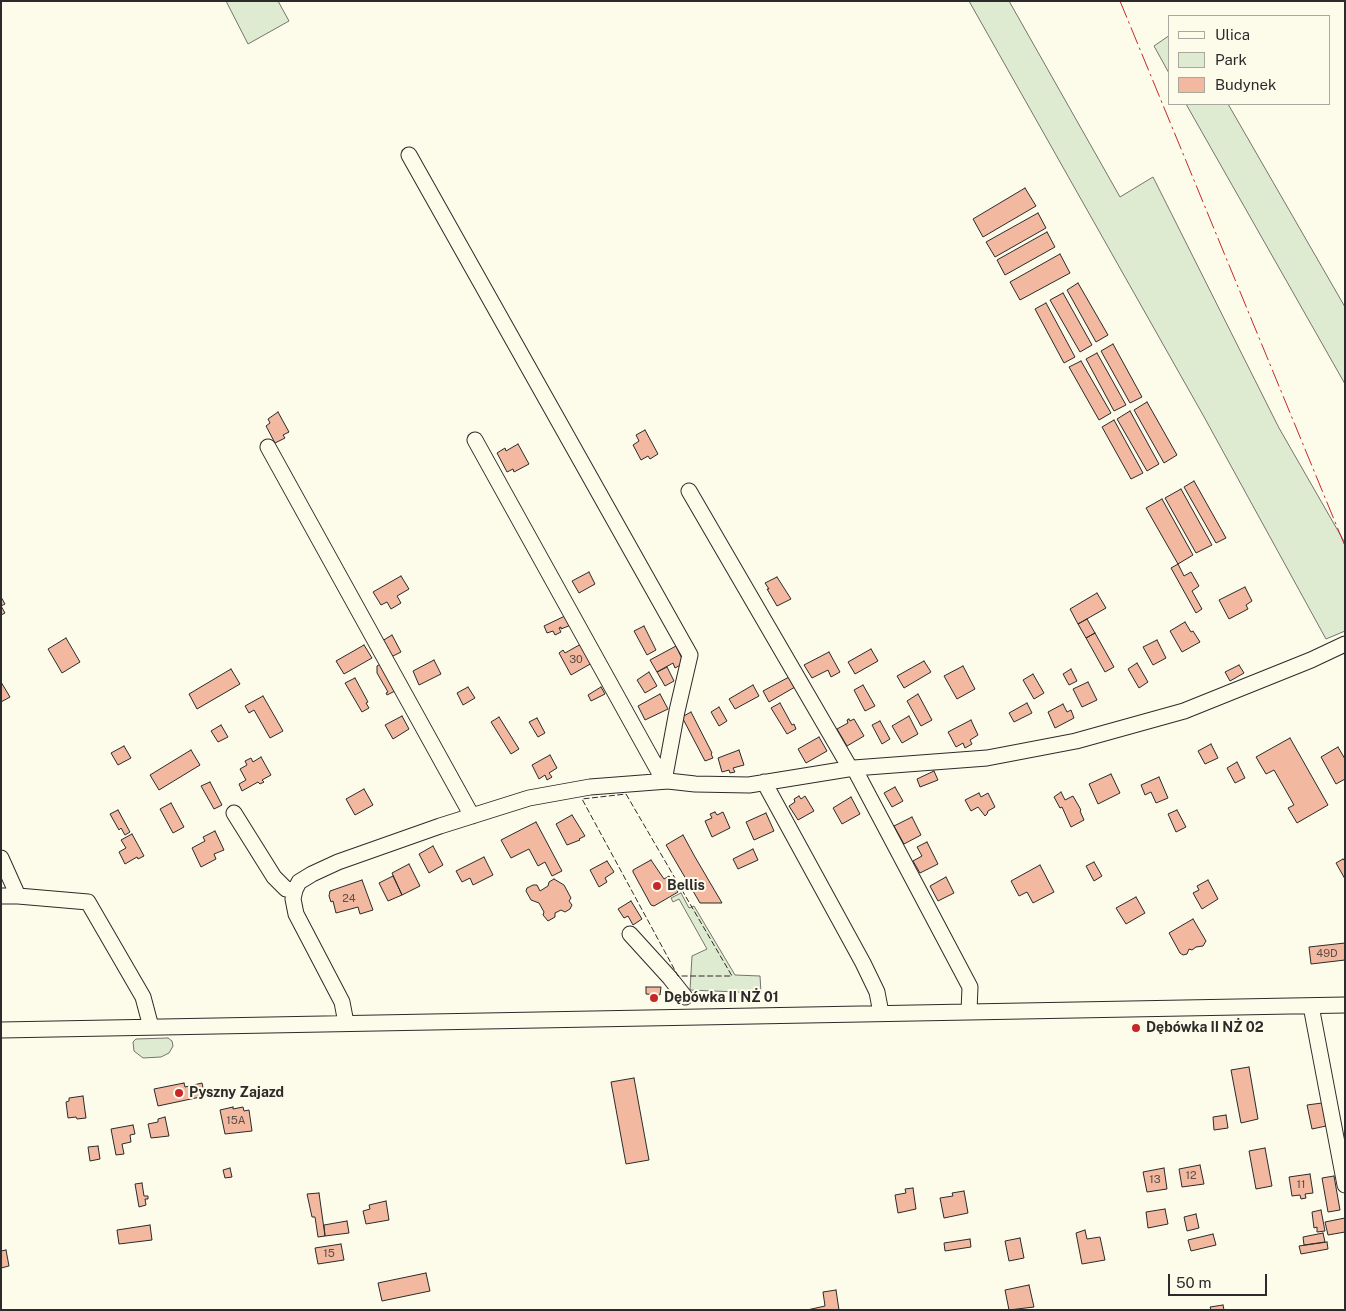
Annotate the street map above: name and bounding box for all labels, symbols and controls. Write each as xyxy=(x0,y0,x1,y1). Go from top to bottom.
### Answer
legend xyxy=(1168,15,1331,105)
text: Ulica xyxy=(1215,26,1250,43)
text: Park xyxy=(1215,51,1247,68)
text: Budynek xyxy=(1215,76,1276,93)
house number: 30 xyxy=(569,653,583,667)
place label: Bellis xyxy=(667,878,705,894)
marker: Bellis xyxy=(651,880,663,892)
house number: 24 xyxy=(342,892,356,906)
house number: 49D xyxy=(1316,947,1338,961)
place label: Dębówka II NŻ 01 xyxy=(664,990,779,1006)
marker: Dębówka II NŻ 01 xyxy=(648,992,660,1004)
place label: Dębówka II NŻ 02 xyxy=(1146,1020,1264,1036)
marker: Dębówka II NŻ 02 xyxy=(1130,1022,1142,1034)
place label: Pyszny Zajazd xyxy=(189,1085,284,1101)
marker: Pyszny Zajazd xyxy=(173,1087,185,1099)
house number: 15A xyxy=(226,1114,246,1128)
house number: 12 xyxy=(1185,1169,1197,1183)
house number: 13 xyxy=(1149,1173,1161,1187)
house number: 11 xyxy=(1297,1178,1305,1192)
house number: 15 xyxy=(323,1247,335,1261)
scale bar xyxy=(1171,1264,1270,1296)
text: 50 m xyxy=(1176,1274,1211,1291)

